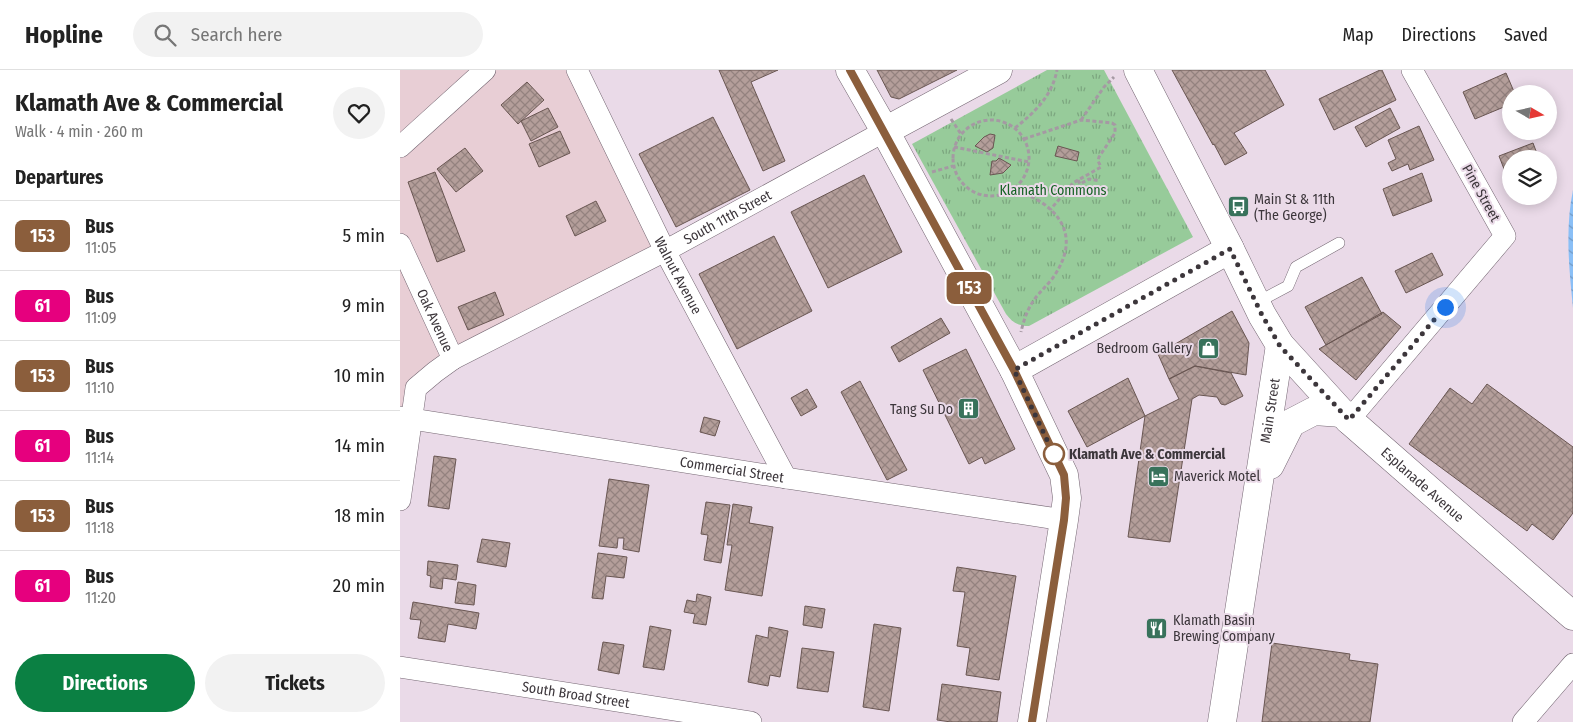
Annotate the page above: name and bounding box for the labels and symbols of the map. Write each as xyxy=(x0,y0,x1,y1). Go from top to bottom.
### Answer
north arrow xyxy=(1502,85,1558,140)
street label: Pine Street xyxy=(1458,161,1504,225)
park label: Klamath Commons xyxy=(999,182,1107,199)
street label: South 11th Street xyxy=(681,186,775,248)
place label: Main St & 11th (The George) xyxy=(1254,191,1335,224)
bus stop icon: Main St & 11th (The George) xyxy=(1226,195,1250,219)
street label: Walnut Avenue xyxy=(651,234,706,317)
line badge: 153 xyxy=(940,272,998,304)
street label: Oak Avenue xyxy=(413,286,457,355)
your location xyxy=(1433,295,1458,320)
shop icon: Bedroom Gallery xyxy=(1196,336,1220,360)
place label: Bedroom Gallery xyxy=(1097,340,1193,357)
street label: Main Street xyxy=(1257,377,1283,444)
building icon: Tang Su Do xyxy=(957,397,981,421)
place label: Tang Su Do xyxy=(890,401,953,418)
marker: Klamath Ave & Commercial xyxy=(1043,443,1065,465)
street label: Esplanade Avenue xyxy=(1378,444,1468,525)
place label: Klamath Ave & Commercial xyxy=(1069,446,1226,463)
street label: Commercial Street xyxy=(679,453,785,486)
hotel icon: Maverick Motel xyxy=(1146,464,1170,488)
place label: Maverick Motel xyxy=(1174,468,1261,485)
place label: Klamath Basin Brewing Company xyxy=(1173,612,1275,645)
restaurant icon: Klamath Basin Brewing Company xyxy=(1145,616,1169,640)
street label: South Broad Street xyxy=(521,678,631,711)

